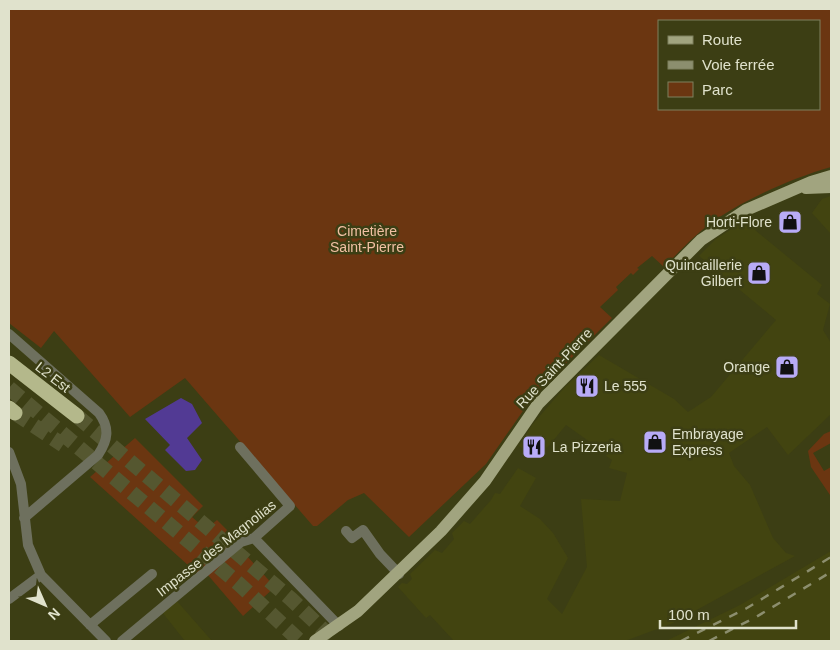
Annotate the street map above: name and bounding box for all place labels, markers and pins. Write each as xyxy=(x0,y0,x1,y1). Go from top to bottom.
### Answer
shop icon: Horti-Flore xyxy=(777,209,803,235)
place label: Horti-Flore xyxy=(706,214,772,230)
place label: Quincaillerie Gilbert xyxy=(665,257,742,289)
shop icon: Quincaillerie Gilbert xyxy=(746,260,772,286)
shop icon: Orange xyxy=(774,354,800,380)
place label: Orange xyxy=(723,359,770,375)
restaurant icon: Le 555 xyxy=(574,373,600,399)
place label: Le 555 xyxy=(604,378,647,394)
place label: Embrayage Express xyxy=(672,426,744,458)
shop icon: Embrayage Express xyxy=(642,429,668,455)
restaurant icon: La Pizzeria xyxy=(521,434,547,460)
place label: La Pizzeria xyxy=(552,439,621,455)

